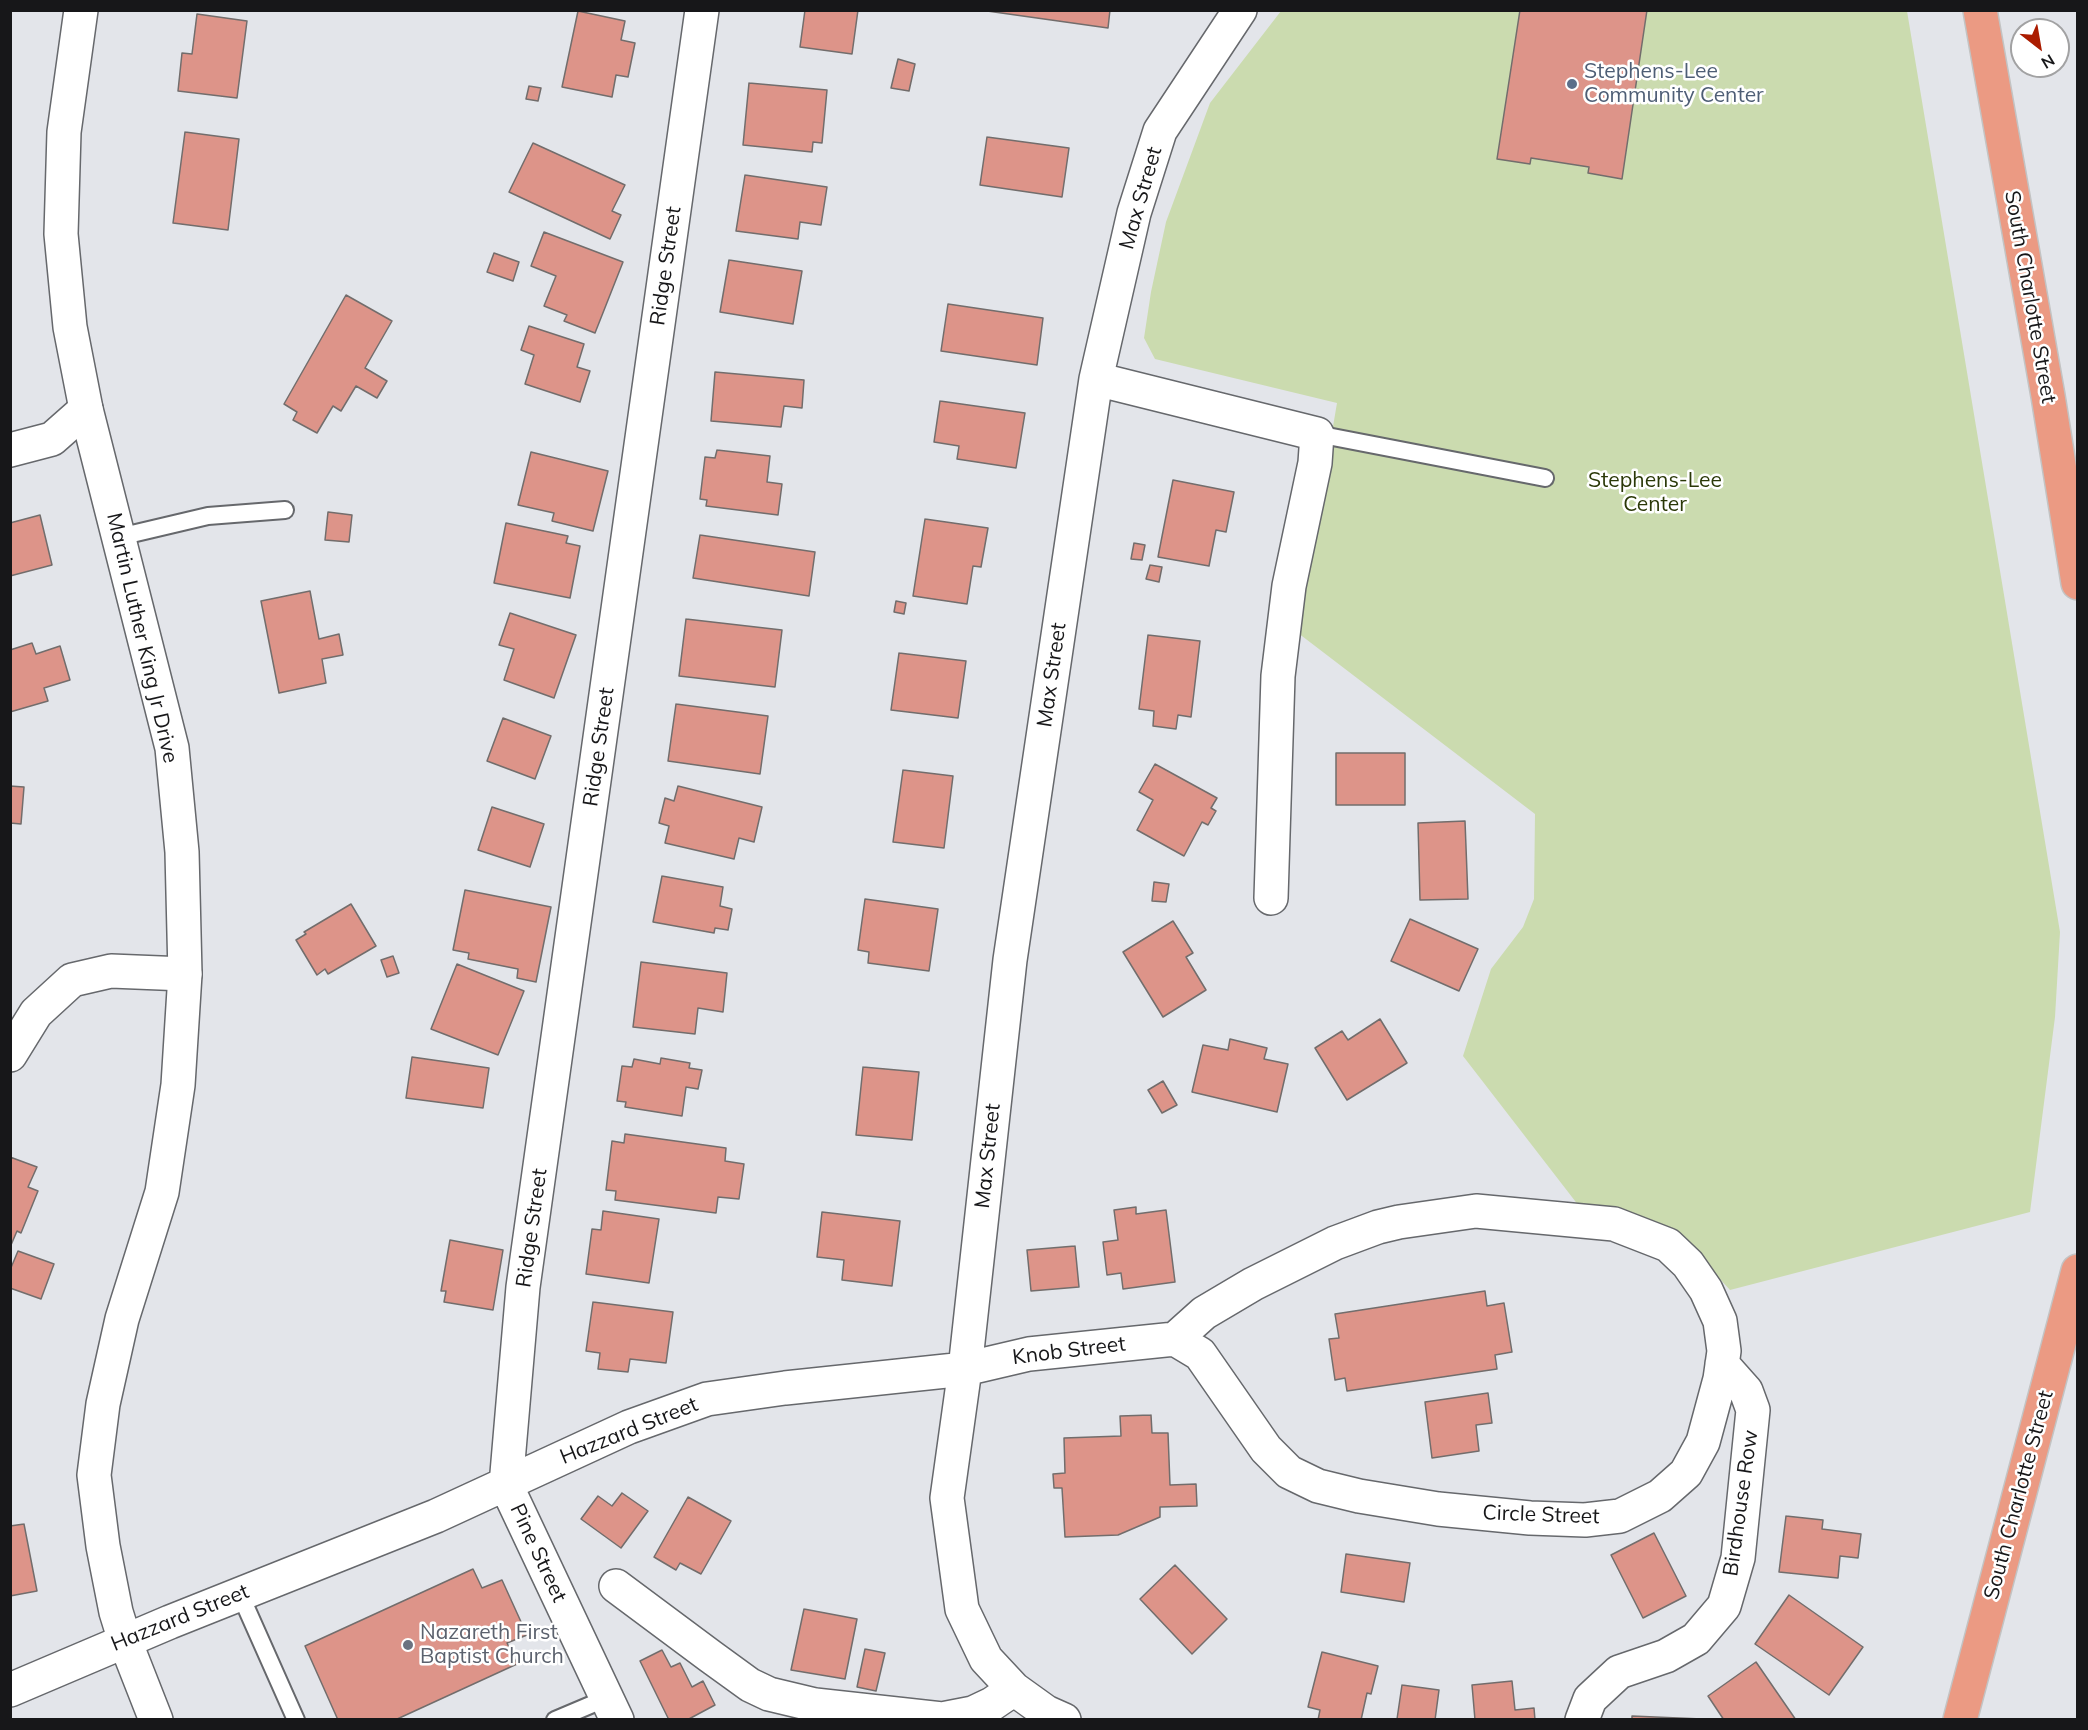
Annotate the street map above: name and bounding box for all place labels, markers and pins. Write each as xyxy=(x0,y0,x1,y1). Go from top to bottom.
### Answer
place label: Stephens-Lee Community Center xyxy=(1584,59,1764,109)
marker: Stephens-Lee Community Center xyxy=(1565,77,1579,91)
place label: Nazareth First Baptist Church xyxy=(420,1620,564,1670)
marker: Nazareth First Baptist Church xyxy=(401,1638,415,1652)

